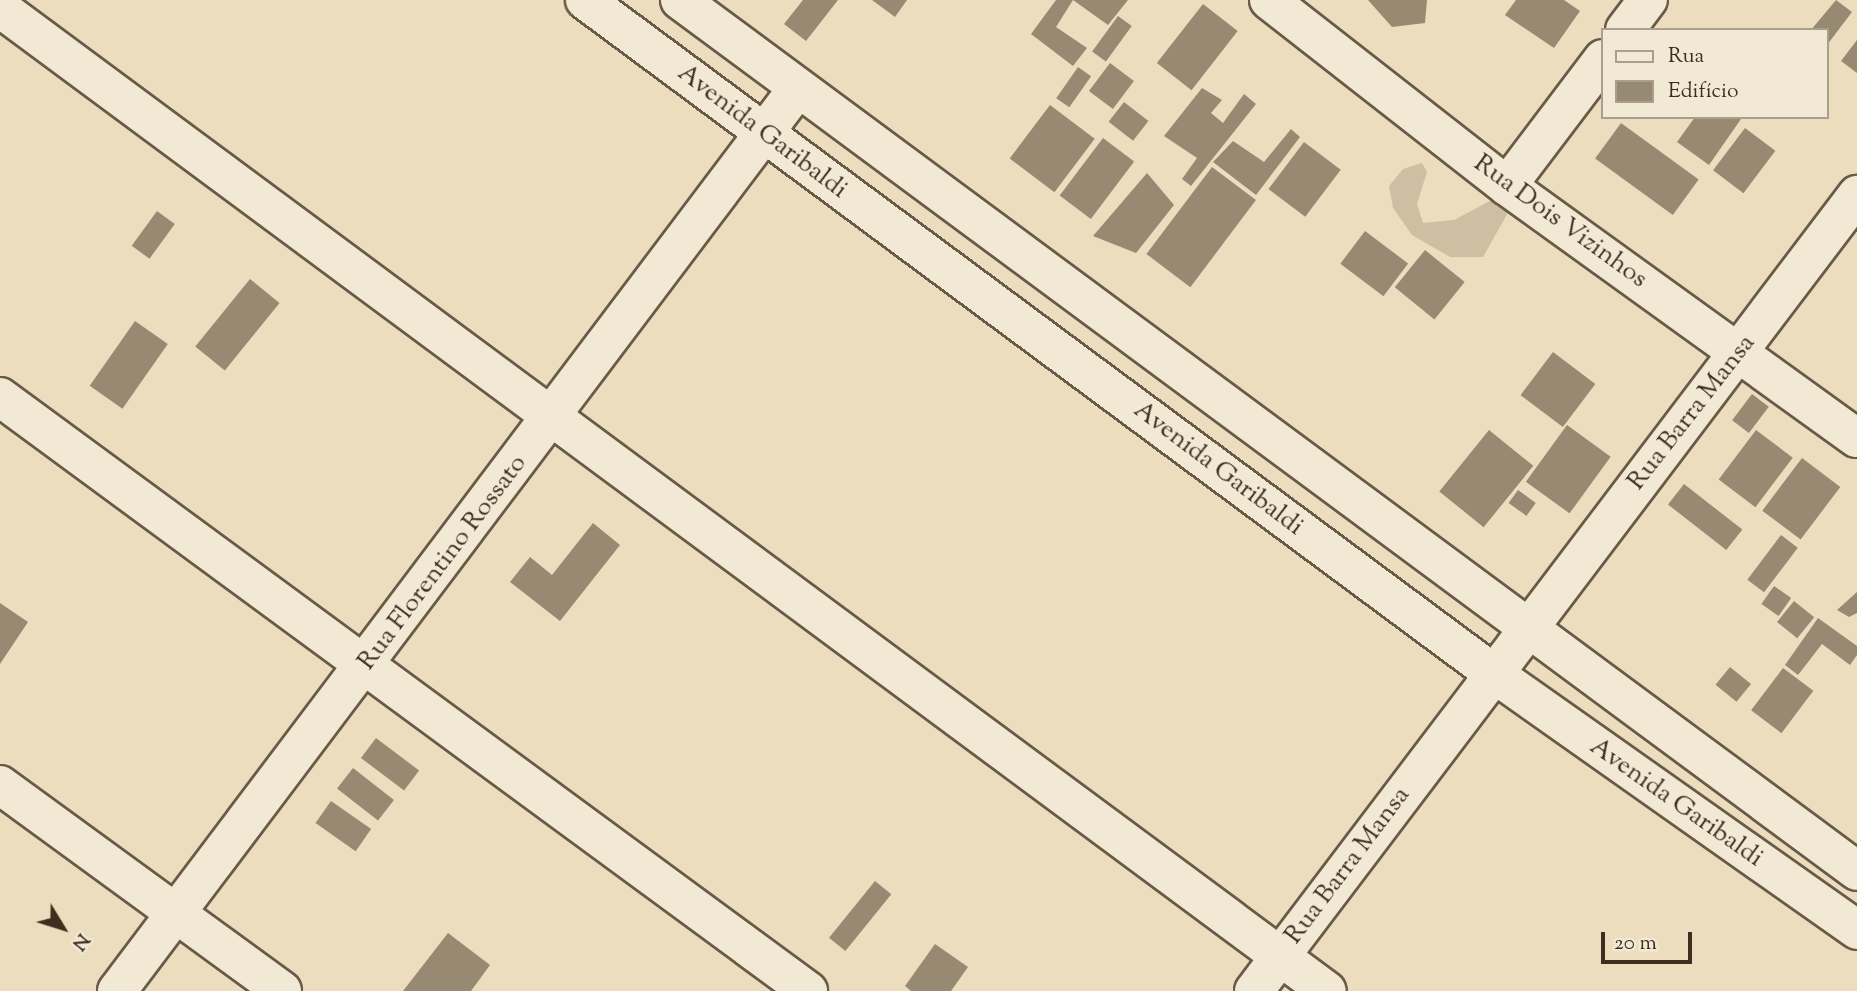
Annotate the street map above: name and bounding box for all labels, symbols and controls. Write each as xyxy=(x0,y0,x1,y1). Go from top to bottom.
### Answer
legend xyxy=(1602,28,1829,119)
text: Rua xyxy=(1668,42,1704,72)
street label: Avenida Garibaldi xyxy=(671,58,853,206)
text: Edifício xyxy=(1668,77,1738,107)
street label: Rua Dois Vizinhos xyxy=(1467,148,1653,296)
street label: Rua Barra Mansa xyxy=(1622,329,1762,497)
street label: Avenida Garibaldi xyxy=(1127,395,1309,543)
street label: Rua Florentino Rossato xyxy=(352,449,534,677)
street label: Avenida Garibaldi xyxy=(1583,732,1769,874)
street label: Rua Barra Mansa xyxy=(1279,781,1417,951)
north arrow xyxy=(28,893,98,963)
scale bar xyxy=(1605,918,1696,962)
text: N xyxy=(65,927,95,956)
text: 20 m xyxy=(1614,929,1657,959)

